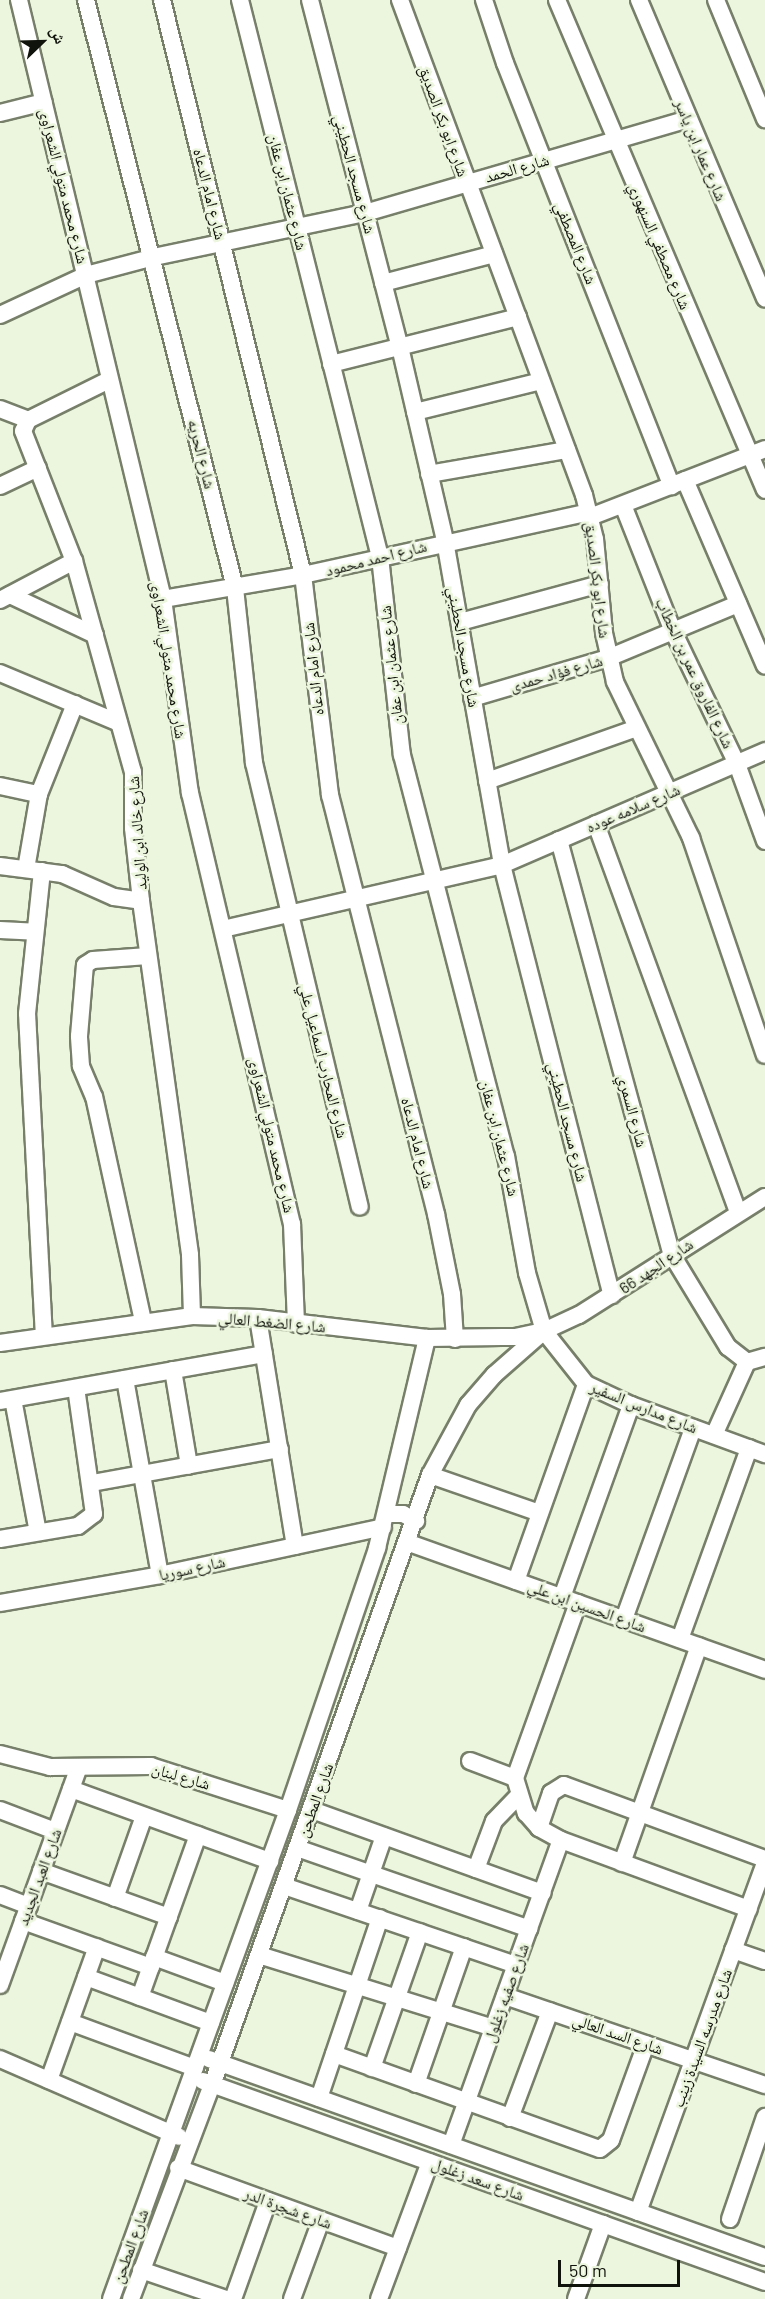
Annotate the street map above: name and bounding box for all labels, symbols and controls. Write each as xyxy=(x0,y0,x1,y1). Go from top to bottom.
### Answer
north arrow xyxy=(12,12,72,72)
text: ش xyxy=(47,23,71,46)
street label: شارع ابو بكر الصديق xyxy=(415,63,473,179)
street label: شارع عمار ابن ياسر xyxy=(671,96,731,204)
street label: شارع محمد متولي الشعراوى xyxy=(35,106,93,266)
street label: شارع مسجد الحطيني xyxy=(330,112,380,236)
street label: شارع عثمان ابن عفان xyxy=(264,132,312,252)
street label: شارع امام الدعاه xyxy=(189,146,231,242)
street label: شارع الحمد xyxy=(483,150,551,186)
street label: شارع مصطفي السنهوري xyxy=(625,180,695,312)
street label: شارع المصطفي xyxy=(551,199,601,287)
street label: شارع الحريه xyxy=(184,417,220,491)
street label: شارع ابو بكر الصديق xyxy=(581,521,615,639)
street label: شارع احمد محمود xyxy=(323,536,429,580)
street label: شارع محمد متولي الشعراوى xyxy=(147,580,191,740)
street label: شارع مسجد الحطيني xyxy=(444,585,484,709)
street label: شارع الفاروق عمر بن الخطاب xyxy=(652,595,738,751)
street label: شارع عثمان ابن عفان xyxy=(375,605,407,725)
street label: شارع امام الدعاه xyxy=(299,622,327,716)
street label: شارع فؤاد حمدى xyxy=(507,651,605,695)
street label: شارع خالد ابن الوليد xyxy=(123,775,151,891)
street label: شارع سلامه عوده xyxy=(583,780,683,836)
street label: شارع المحارب اسماعيل علي xyxy=(296,982,352,1140)
street label: شارع محمد متولي الشعراوى xyxy=(245,1055,299,1215)
street label: شارع مسجد الحطيني xyxy=(544,1060,592,1184)
street label: شارع السمري xyxy=(614,1073,652,1149)
street label: شارع عثمان ابن عفان xyxy=(476,1078,524,1198)
street label: شارع امام الدعاه xyxy=(397,1095,439,1191)
street label: شارع الجهد 66 xyxy=(615,1234,697,1298)
street label: شارع الضغط العالي xyxy=(217,1308,327,1336)
street label: شارع مدارس السفير xyxy=(588,1377,700,1437)
street label: شارع سوريا xyxy=(157,1552,227,1584)
street label: شارع الحسين ابن علي xyxy=(525,1576,649,1636)
street label: شارع لبنان xyxy=(150,1759,212,1793)
street label: شارع المطحن xyxy=(293,1760,337,1840)
street label: شارع العبد الجديد xyxy=(13,1826,65,1928)
street label: شارع صفيه زغلول xyxy=(479,1941,533,2045)
street label: شارع مدرسه السيدة زينب xyxy=(668,1966,736,2110)
street label: شارع السد العالي xyxy=(570,2010,666,2058)
street label: شارع سعد زغلول xyxy=(429,2153,527,2205)
street label: شارع شجرة الدر xyxy=(242,2183,334,2233)
street label: شارع المطحن xyxy=(108,2206,152,2286)
scale bar xyxy=(561,2248,682,2286)
text: 50 m xyxy=(569,2259,607,2281)

